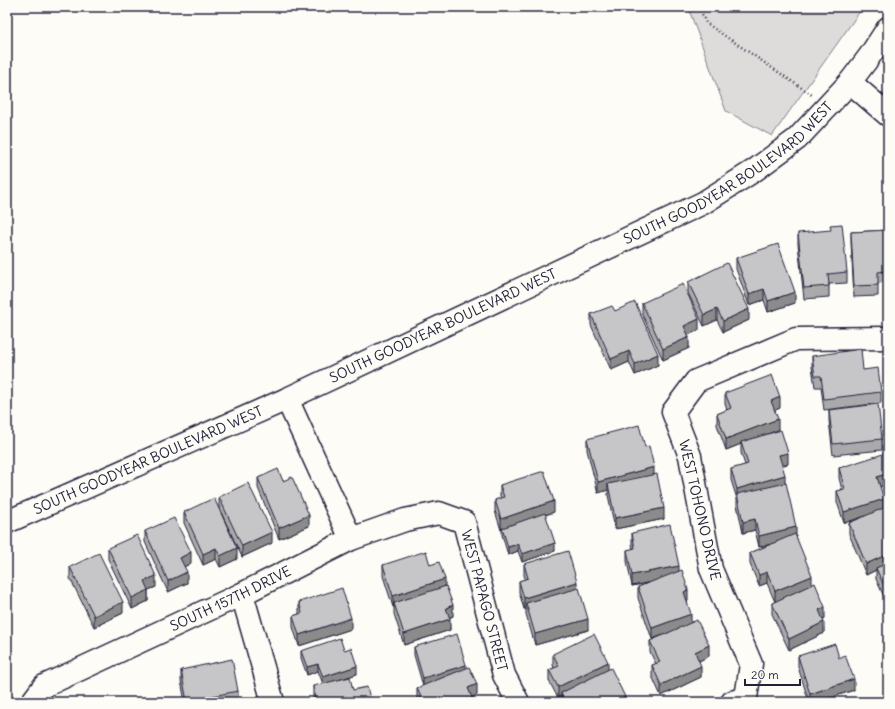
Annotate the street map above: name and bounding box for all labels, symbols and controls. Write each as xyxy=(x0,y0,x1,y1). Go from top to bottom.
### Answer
street label: SOUTH GOODYEAR BOULEVARD WEST xyxy=(620,98,836,248)
street label: SOUTH GOODYEAR BOULEVARD WEST xyxy=(326,264,559,387)
street label: SOUTH GOODYEAR BOULEVARD WEST xyxy=(31,402,265,518)
street label: WEST TOHONO DRIVE xyxy=(675,438,725,582)
street label: WEST PAPAGO STREET xyxy=(457,528,512,673)
street label: SOUTH 157TH DRIVE xyxy=(167,562,294,635)
scale bar xyxy=(745,661,800,687)
text: 20 m xyxy=(751,667,779,682)

